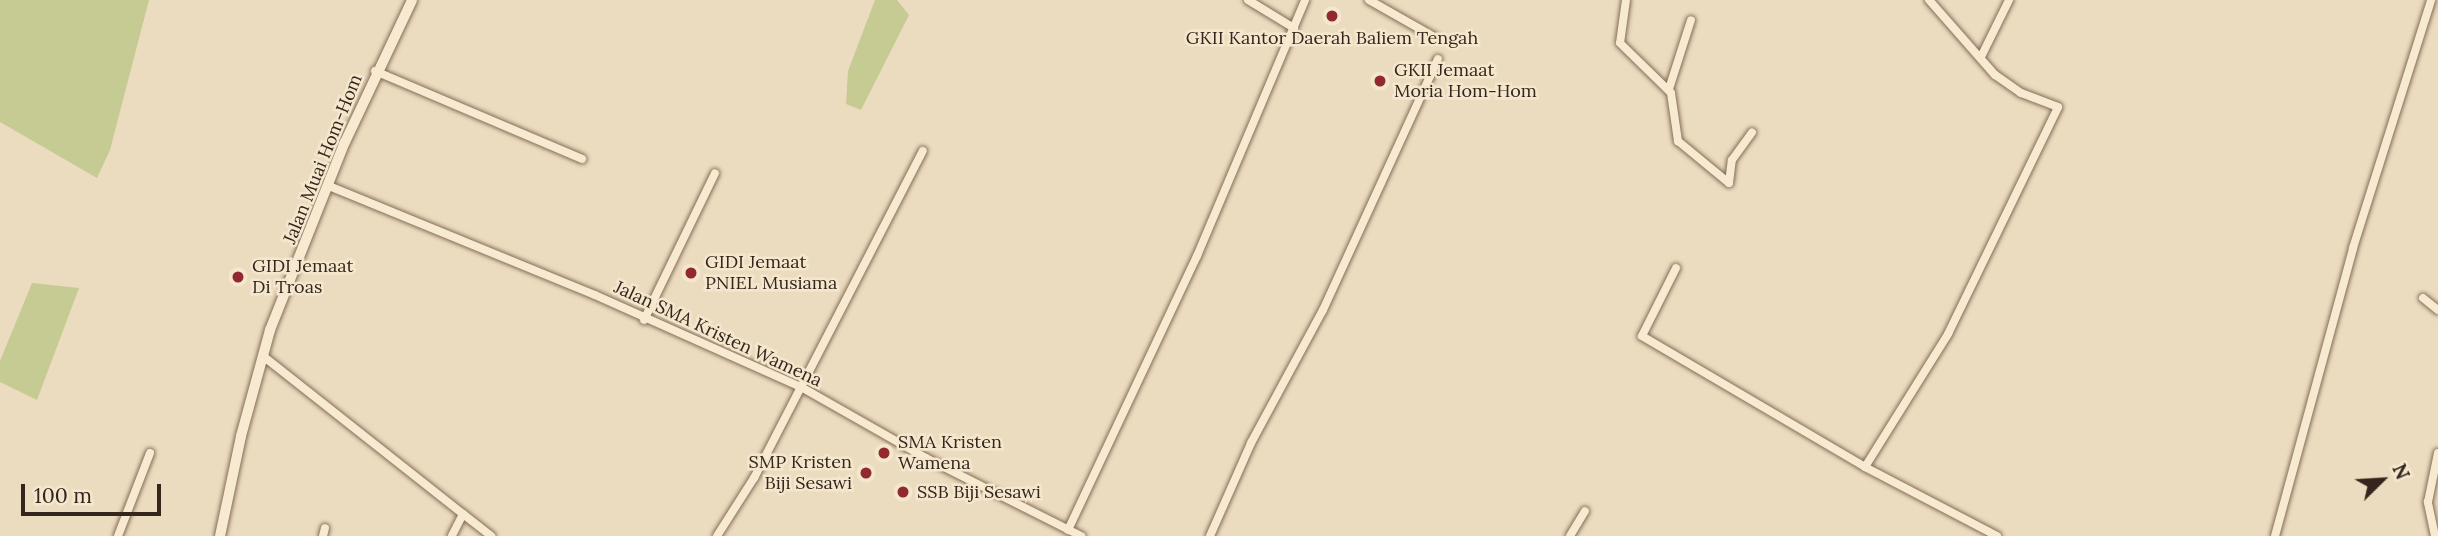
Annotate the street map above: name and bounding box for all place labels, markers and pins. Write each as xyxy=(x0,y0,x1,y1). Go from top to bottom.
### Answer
marker: GKII Kantor Daerah Baliem Tengah xyxy=(1324,8,1340,24)
place label: GKII Kantor Daerah Baliem Tengah xyxy=(1186,27,1478,49)
place label: GKII Jemaat Moria Hom-Hom xyxy=(1394,60,1537,102)
marker: GKII Jemaat Moria Hom-Hom xyxy=(1372,73,1388,89)
place label: GIDI Jemaat PNIEL Musiama xyxy=(705,252,837,294)
place label: GIDI Jemaat Di Troas xyxy=(252,256,353,298)
marker: GIDI Jemaat PNIEL Musiama xyxy=(683,265,699,281)
marker: GIDI Jemaat Di Troas xyxy=(230,269,246,285)
place label: SMA Kristen Wamena xyxy=(898,432,1002,474)
marker: SMA Kristen Wamena xyxy=(876,445,892,461)
place label: SMP Kristen Biji Sesawi xyxy=(749,452,852,494)
marker: SMP Kristen Biji Sesawi xyxy=(858,465,874,481)
place label: SSB Biji Sesawi xyxy=(917,481,1041,503)
marker: SSB Biji Sesawi xyxy=(895,484,911,500)

